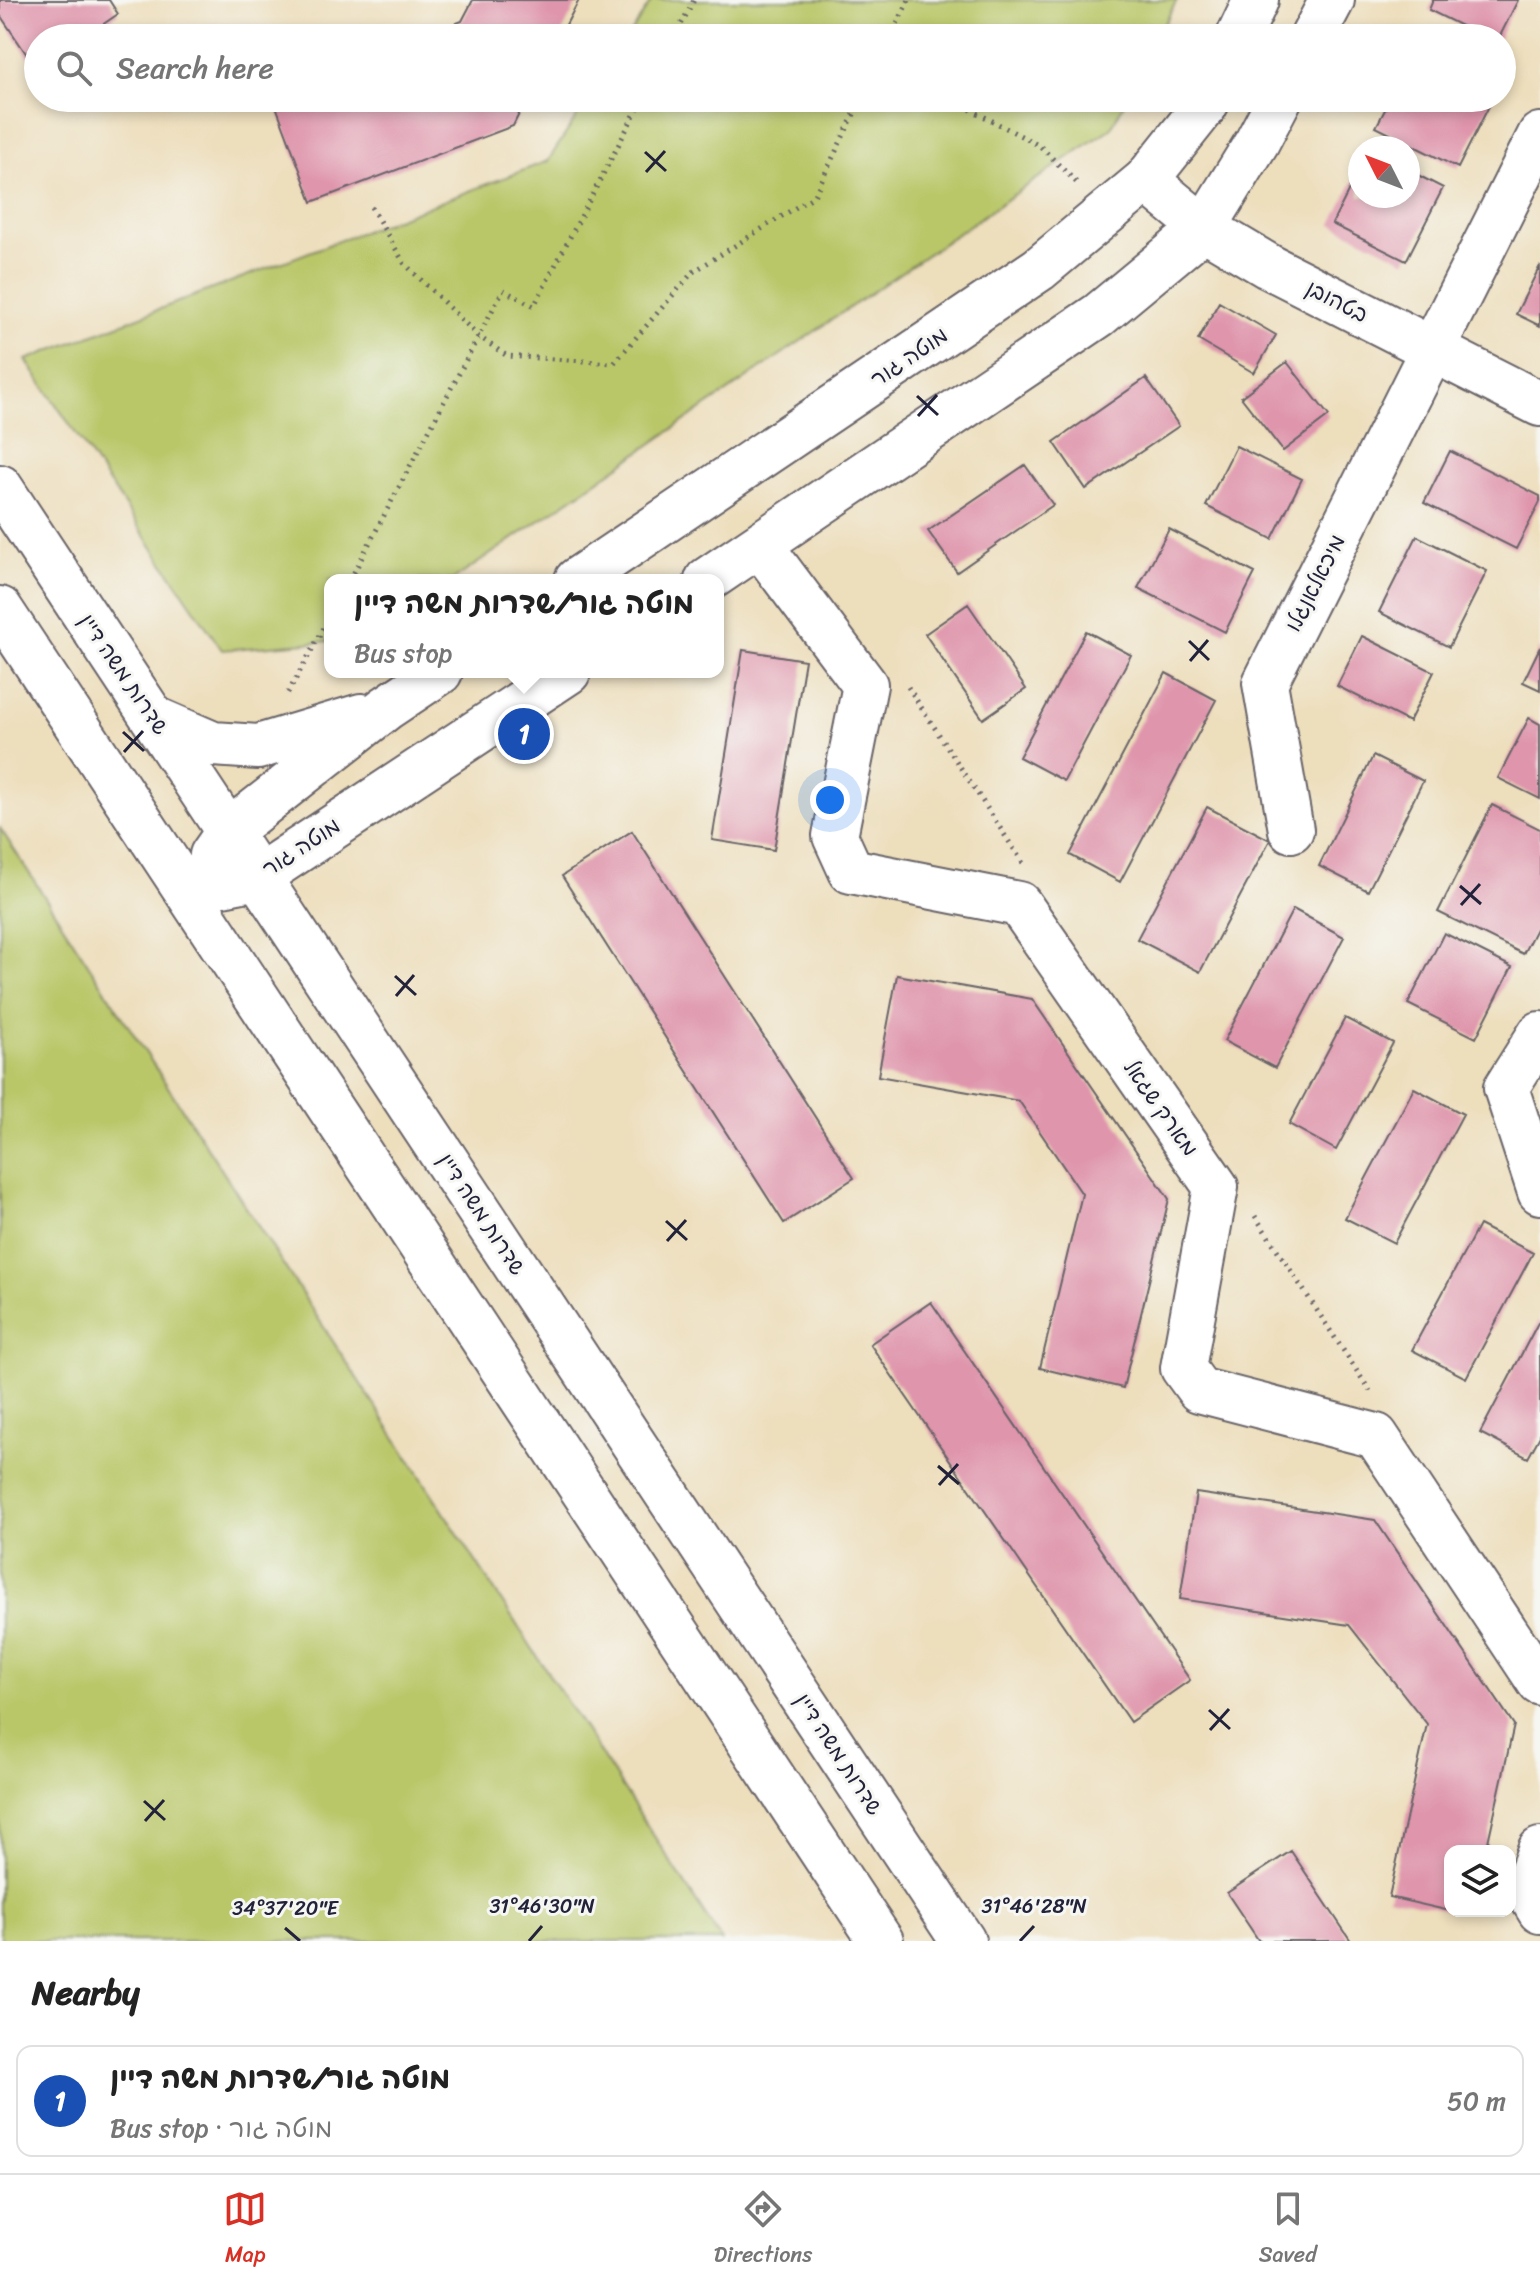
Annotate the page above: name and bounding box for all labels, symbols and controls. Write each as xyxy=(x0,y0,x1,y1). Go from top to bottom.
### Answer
search box xyxy=(24,24,1516,112)
text: Search here xyxy=(116,41,274,95)
icon: search xyxy=(52,46,96,90)
north arrow xyxy=(1348,136,1420,208)
street label: בטהובן xyxy=(1299,269,1375,333)
street label: מוטה גור xyxy=(862,316,956,398)
street label: מיכאלאנגלו xyxy=(1274,527,1356,639)
popup xyxy=(324,574,724,678)
text: מוטה גור/שדרות משה דיין xyxy=(354,576,694,630)
street label: שדרות משה דיין xyxy=(69,605,179,743)
text: Bus stop xyxy=(354,630,452,676)
pin: 1 xyxy=(498,704,550,764)
your location xyxy=(810,780,850,820)
street label: מוטה גור xyxy=(254,807,348,887)
street label: מארק שגאל xyxy=(1113,1051,1209,1165)
street label: שדרות משה דיין xyxy=(427,1145,537,1283)
street label: שדרות משה דיין xyxy=(784,1685,894,1823)
map controls xyxy=(1444,1845,1516,1917)
button: layers xyxy=(1444,1845,1516,1917)
text: 31°46'30"N xyxy=(489,1889,595,1924)
text: 31°46'28"N xyxy=(981,1889,1087,1924)
text: 34°37'20"E xyxy=(232,1891,340,1926)
text: Nearby xyxy=(32,1963,140,2023)
text: מוטה גור/שדרות משה דיין xyxy=(110,2051,450,2105)
text: 1 xyxy=(54,2078,66,2124)
text: 50 m xyxy=(1447,2078,1506,2124)
text: Bus stop · מוטה גור xyxy=(110,2105,332,2151)
tab: Map xyxy=(223,2187,267,2274)
tab: Directions xyxy=(714,2187,812,2274)
tab: Saved xyxy=(1259,2187,1317,2274)

